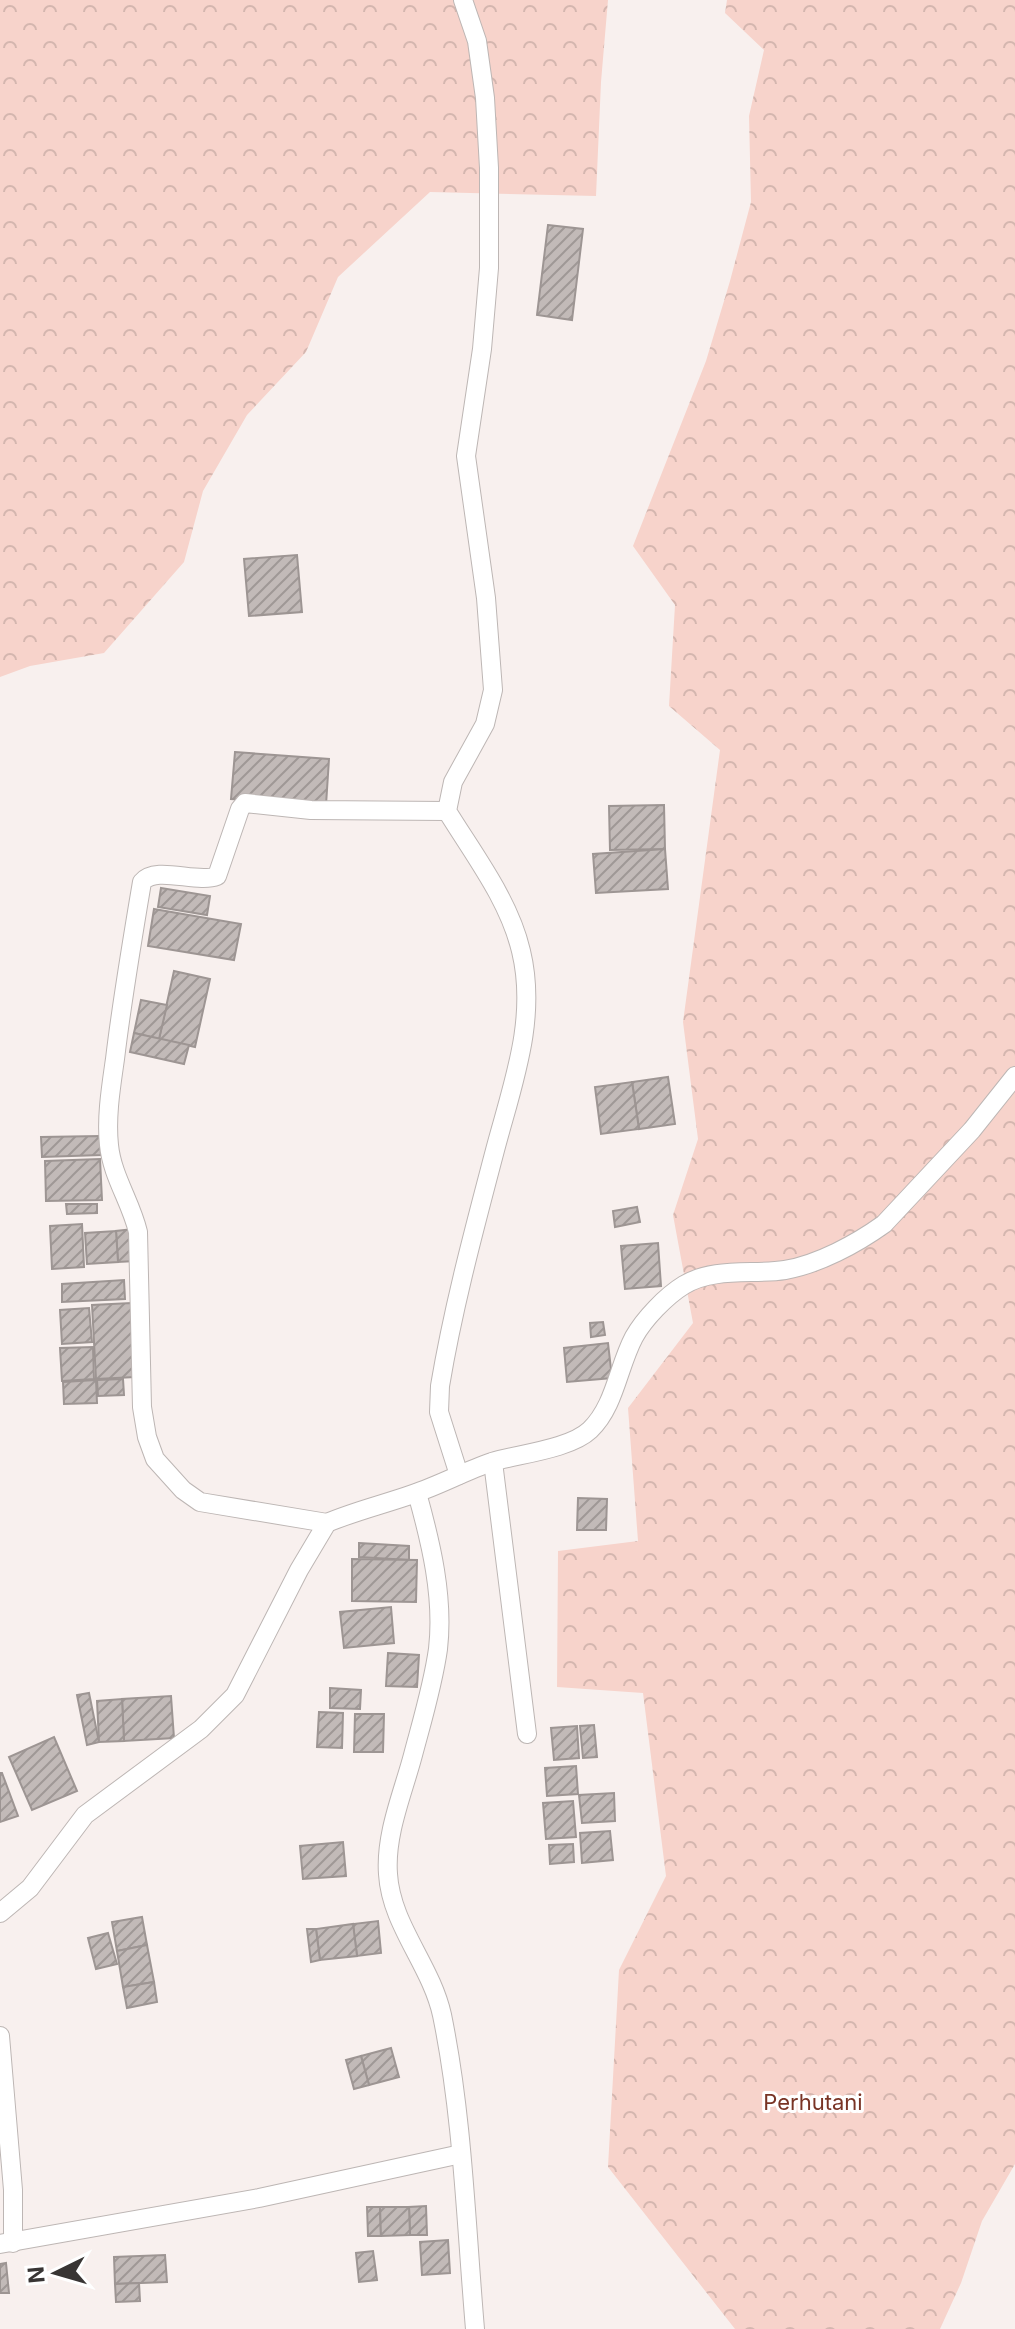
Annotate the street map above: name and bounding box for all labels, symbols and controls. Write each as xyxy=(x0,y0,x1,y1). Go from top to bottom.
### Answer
park label: Perhutani xyxy=(763,2089,863,2115)
north arrow xyxy=(16,2233,96,2313)
text: N xyxy=(22,2265,50,2284)

